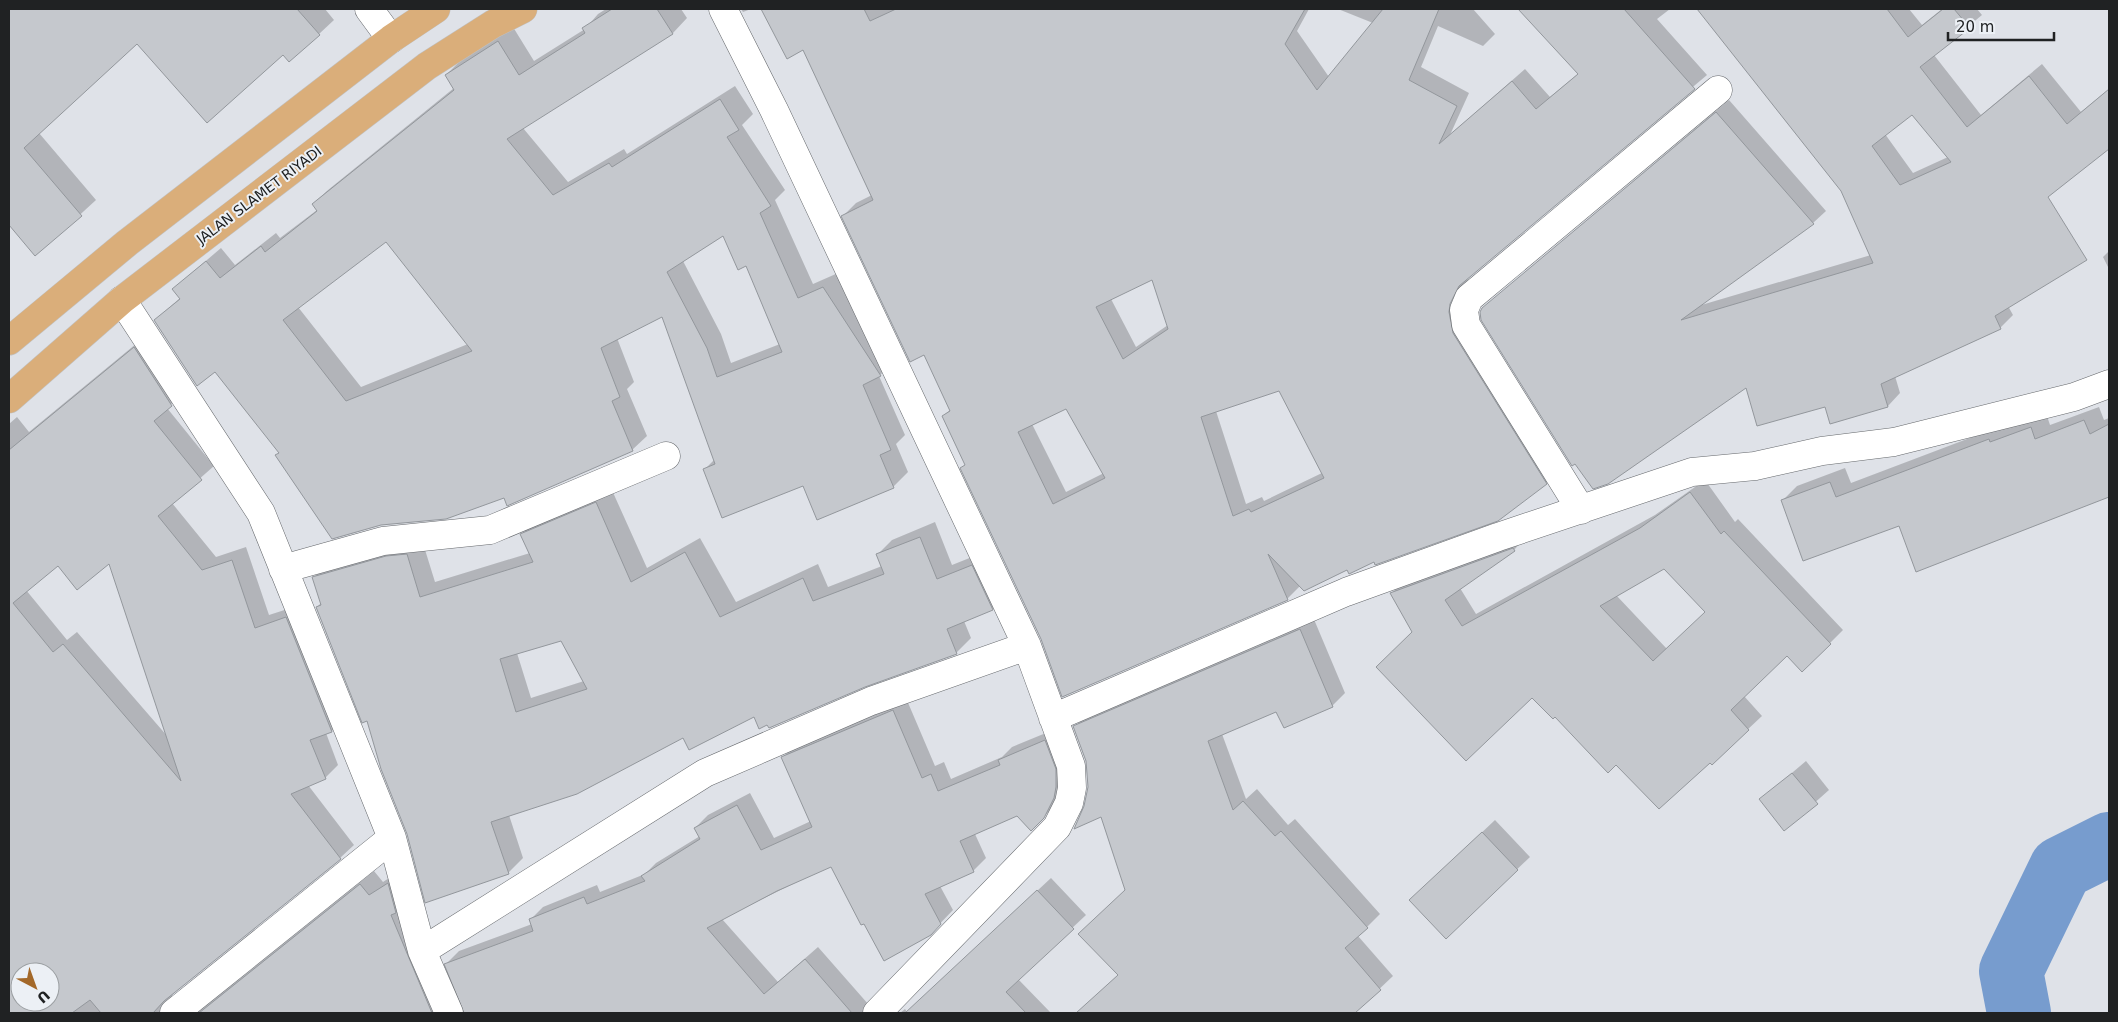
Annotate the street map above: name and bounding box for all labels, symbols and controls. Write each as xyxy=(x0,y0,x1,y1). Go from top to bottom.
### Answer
scale bar xyxy=(1948,10,2054,42)
text: 20 m xyxy=(1956,18,1994,36)
street label: JALAN SLAMET RIYADI xyxy=(193,143,325,248)
north arrow xyxy=(10,962,60,1012)
text: U xyxy=(34,987,53,1007)

